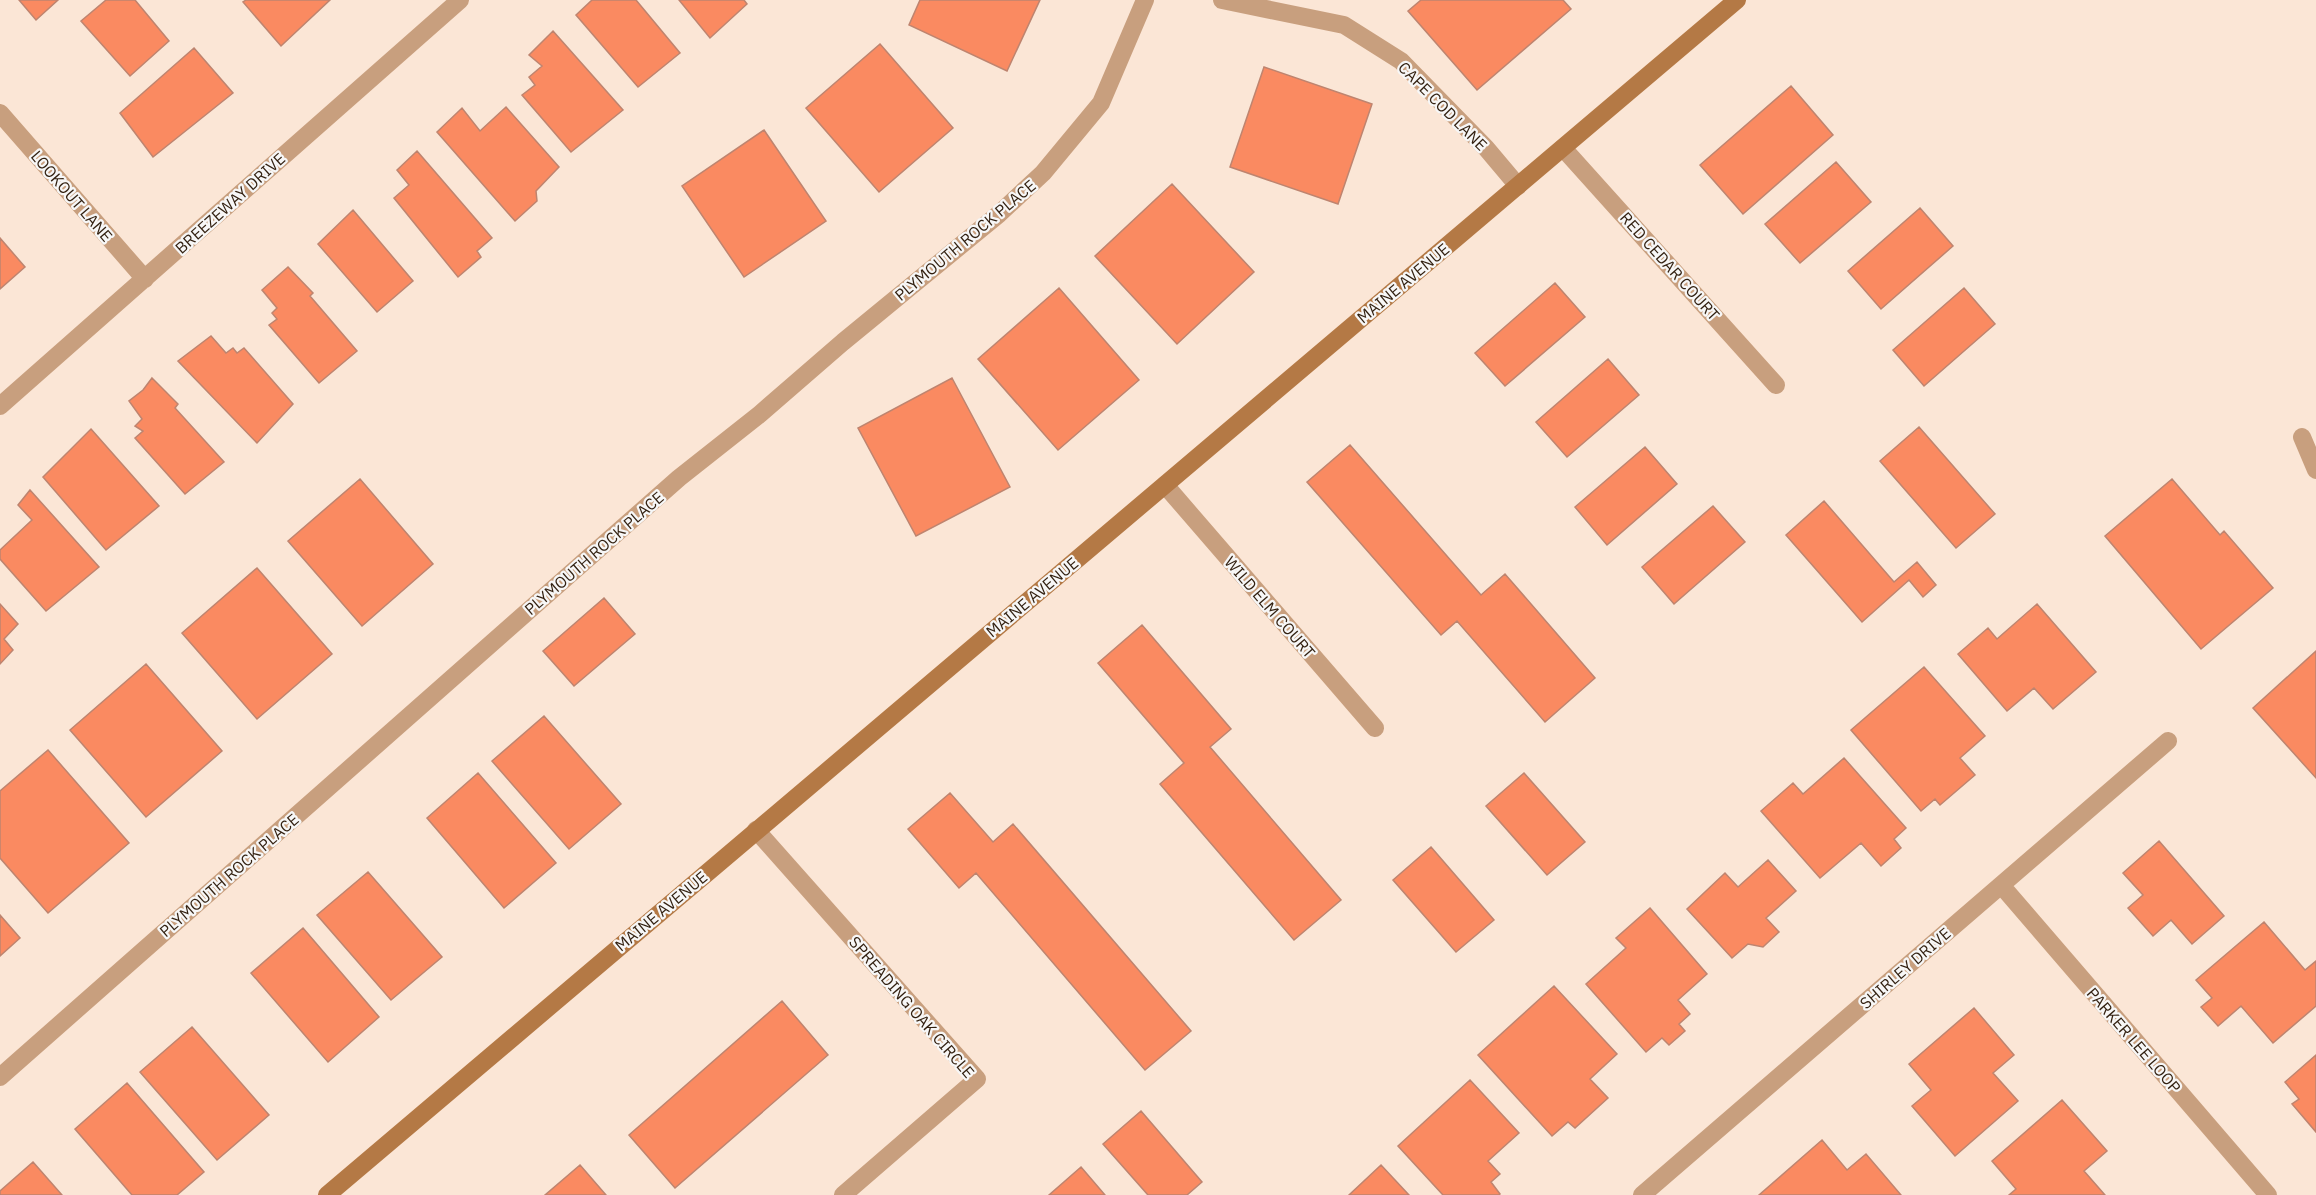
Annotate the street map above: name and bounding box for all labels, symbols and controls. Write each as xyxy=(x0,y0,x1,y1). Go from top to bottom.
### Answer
street label: CAPE COD LANE xyxy=(1394,57,1492,155)
street label: LOOKOUT LANE xyxy=(27,146,117,246)
street label: BREEZEWAY DRIVE xyxy=(171,148,289,258)
street label: PLYMOUTH ROCK PLACE xyxy=(890,175,1040,305)
street label: RED CEDAR COURT xyxy=(1616,208,1724,324)
street label: MAINE AVENUE xyxy=(1353,239,1453,327)
street label: PLYMOUTH ROCK PLACE xyxy=(520,487,668,619)
street label: WILD ELM COURT xyxy=(1220,552,1320,662)
street label: MAINE AVENUE xyxy=(982,553,1082,641)
street label: PLYMOUTH ROCK PLACE xyxy=(155,809,303,941)
street label: MAINE AVENUE xyxy=(611,867,711,955)
street label: SHIRLEY DRIVE xyxy=(1855,923,1955,1013)
street label: SPREADING OAK CIRCLE xyxy=(845,932,979,1082)
street label: PARKER LEE LOOP xyxy=(2083,983,2185,1097)

